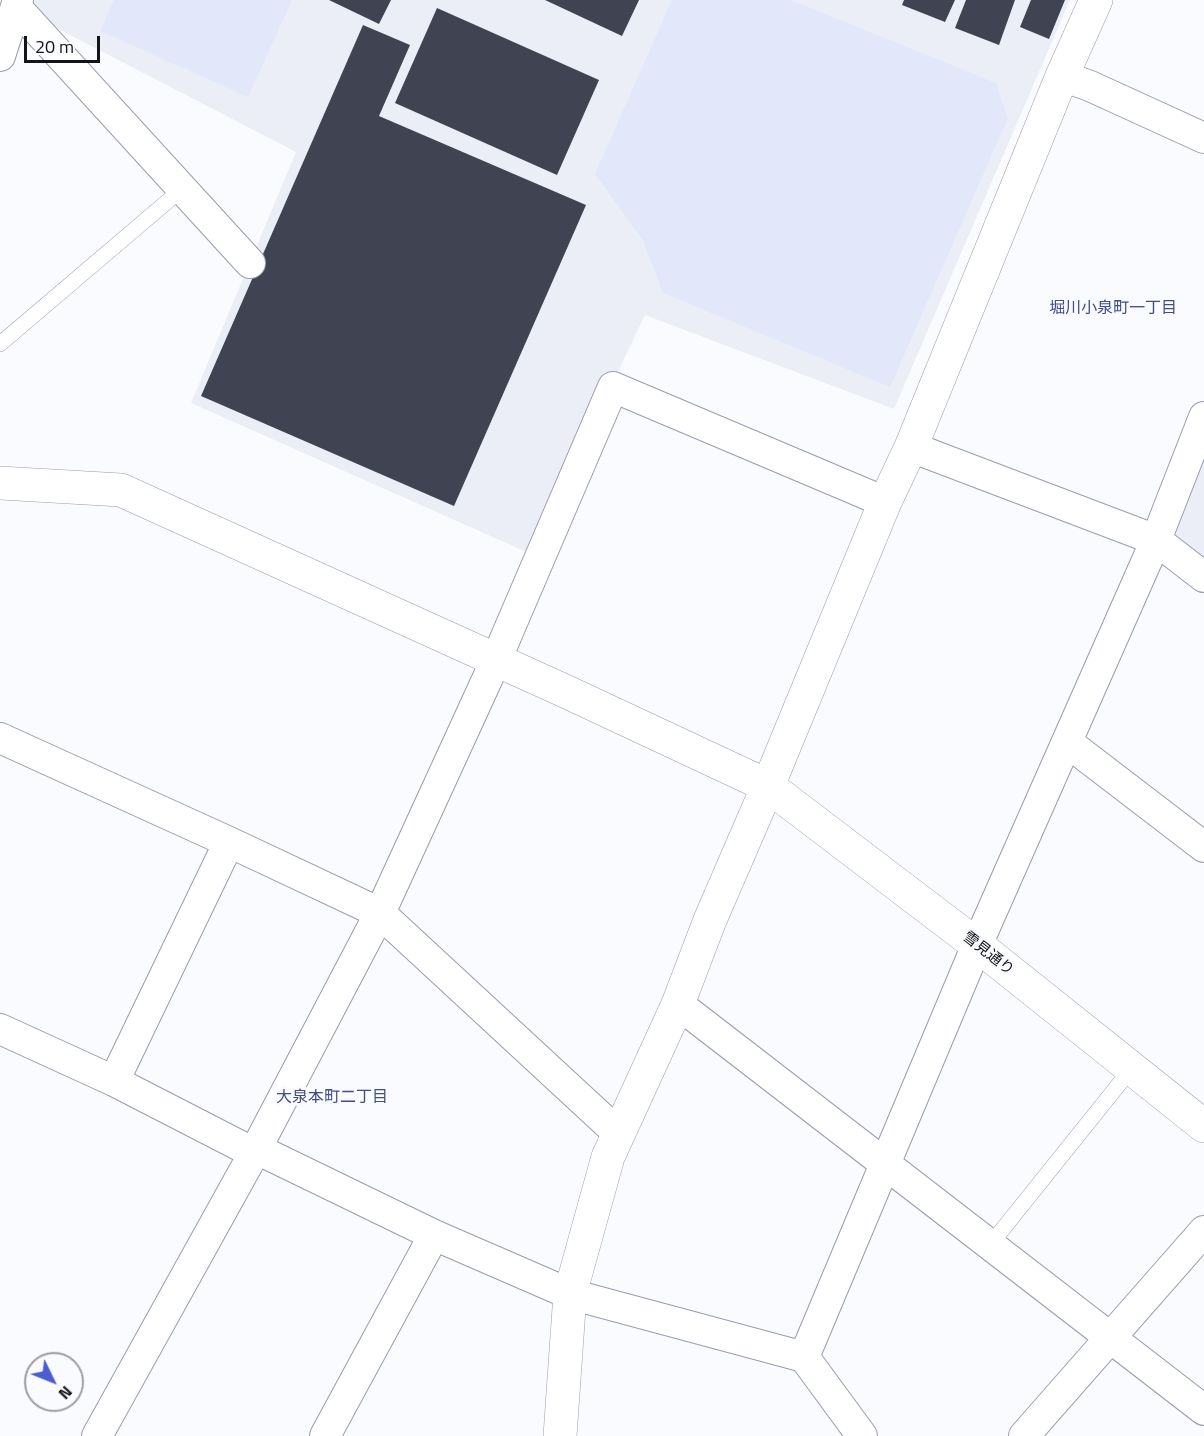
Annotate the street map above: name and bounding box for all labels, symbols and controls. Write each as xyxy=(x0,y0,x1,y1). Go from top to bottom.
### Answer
scale bar xyxy=(27,24,104,62)
text: 20 m xyxy=(35,33,74,60)
district label: 堀川小泉町一丁目 xyxy=(1049,299,1177,319)
street label: 雪見通り xyxy=(959,928,1017,980)
district label: 大泉本町二丁目 xyxy=(276,1088,388,1108)
north arrow xyxy=(24,1352,84,1412)
text: N xyxy=(53,1381,78,1405)

